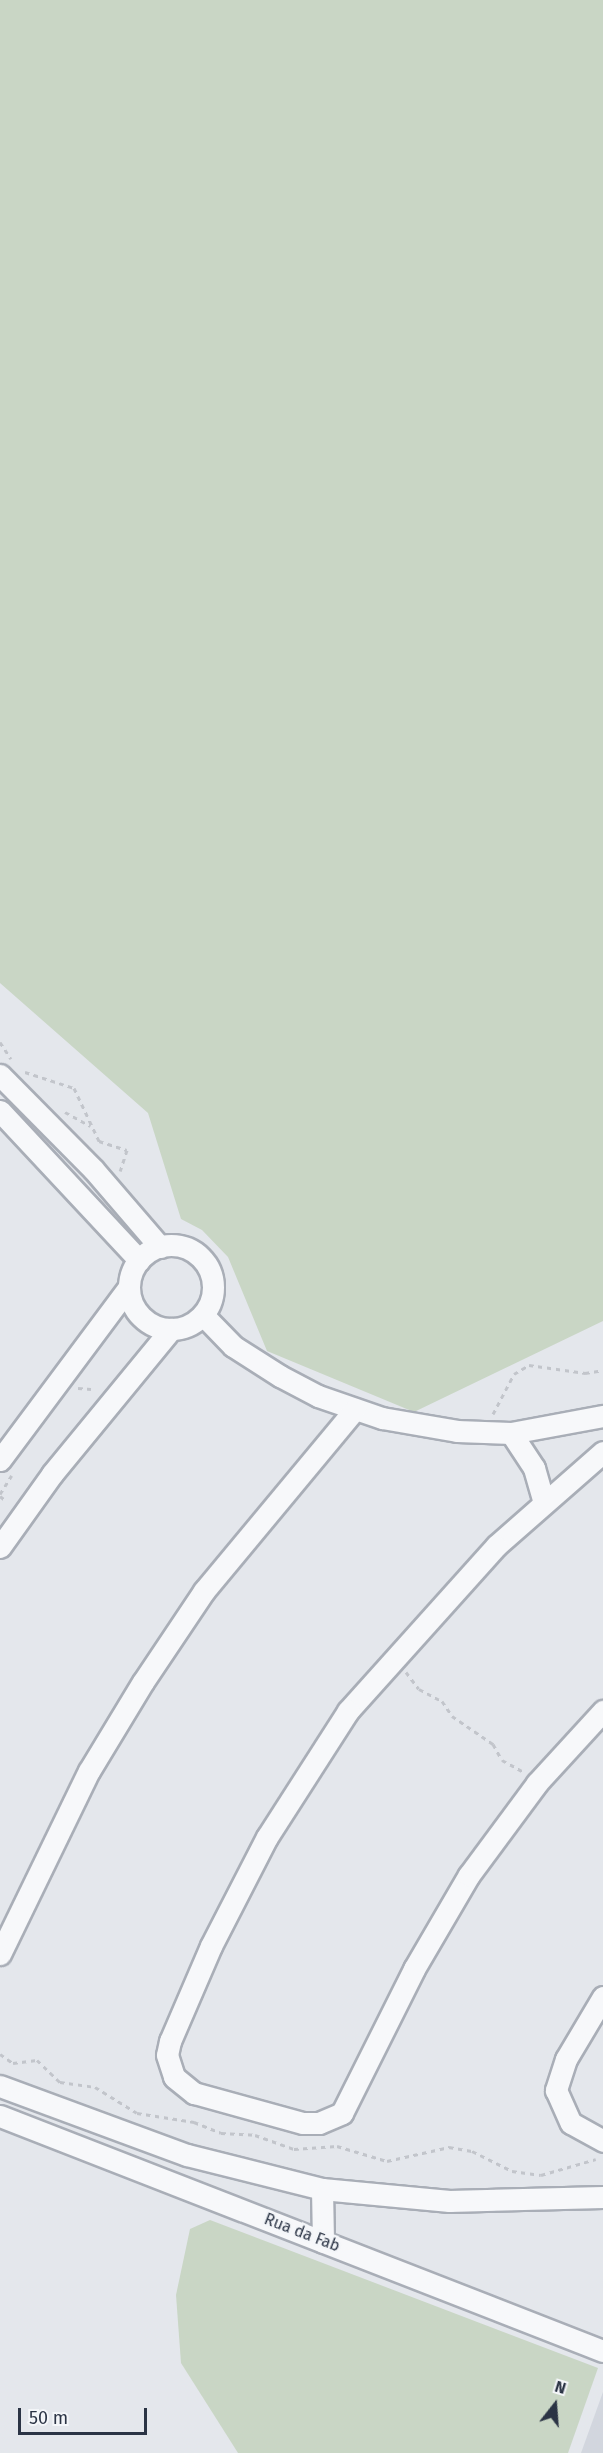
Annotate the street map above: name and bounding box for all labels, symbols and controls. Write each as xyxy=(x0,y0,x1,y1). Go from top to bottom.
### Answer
street label: Rua da Fab xyxy=(261,2210,343,2256)
north arrow xyxy=(525,2375,585,2435)
text: N xyxy=(553,2377,568,2398)
scale bar xyxy=(21,2396,150,2434)
text: 50 m xyxy=(29,2407,68,2429)

